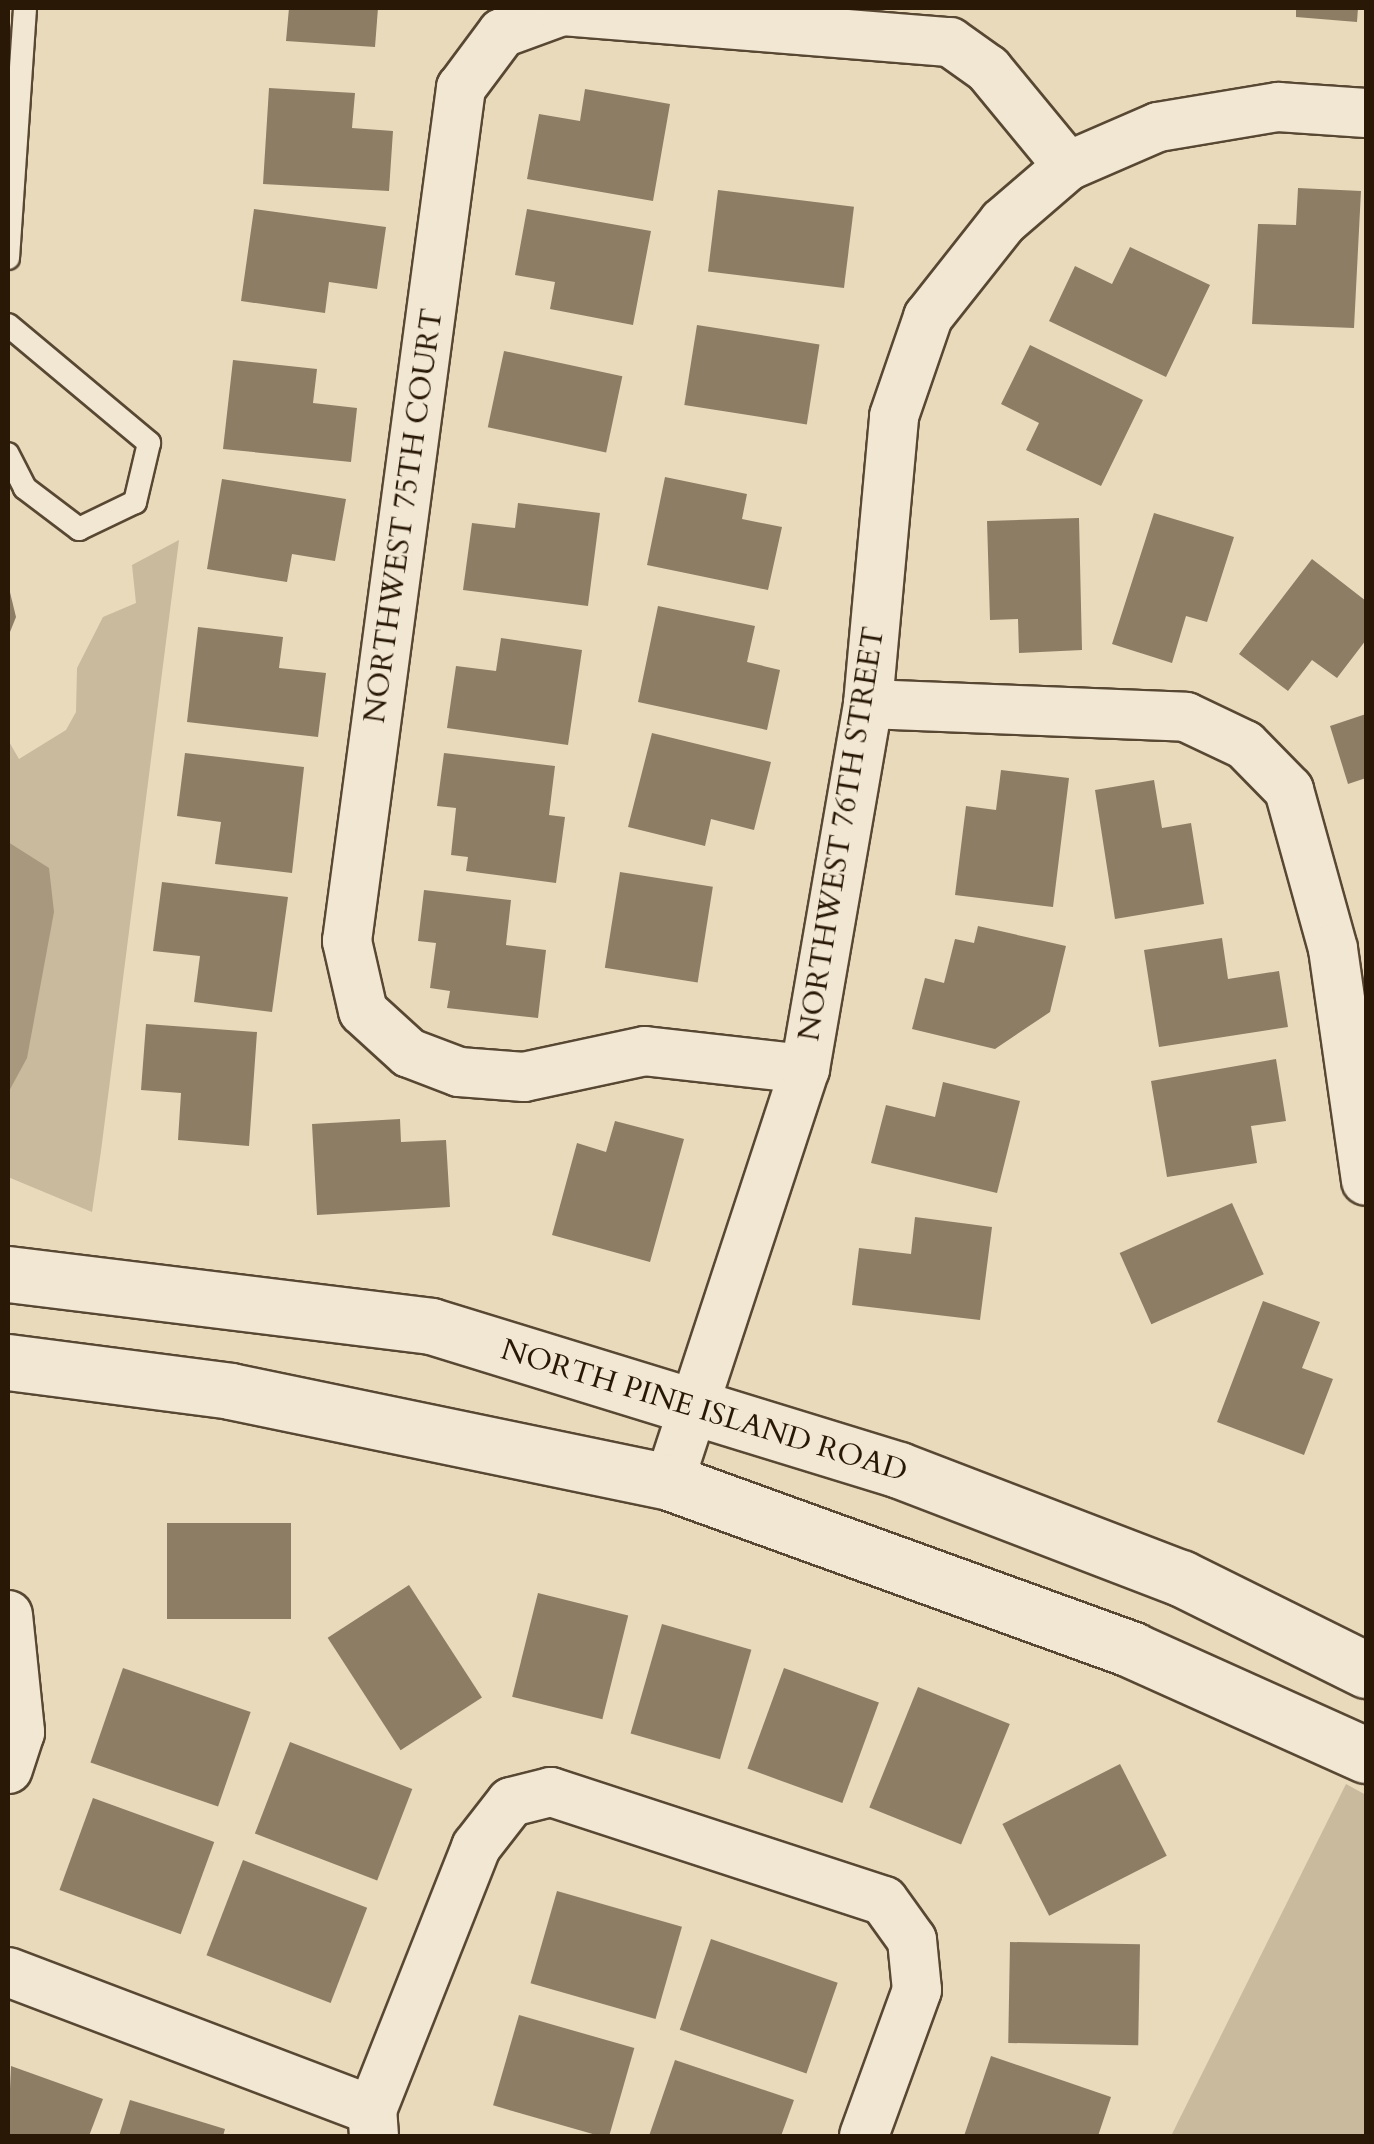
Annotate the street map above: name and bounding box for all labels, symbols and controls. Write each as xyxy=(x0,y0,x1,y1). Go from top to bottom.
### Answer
street label: NORTHWEST 75TH COURT xyxy=(357,306,451,726)
street label: NORTHWEST 76TH STREET xyxy=(791,624,893,1044)
street label: NORTH PINE ISLAND ROAD xyxy=(497,1332,911,1490)

